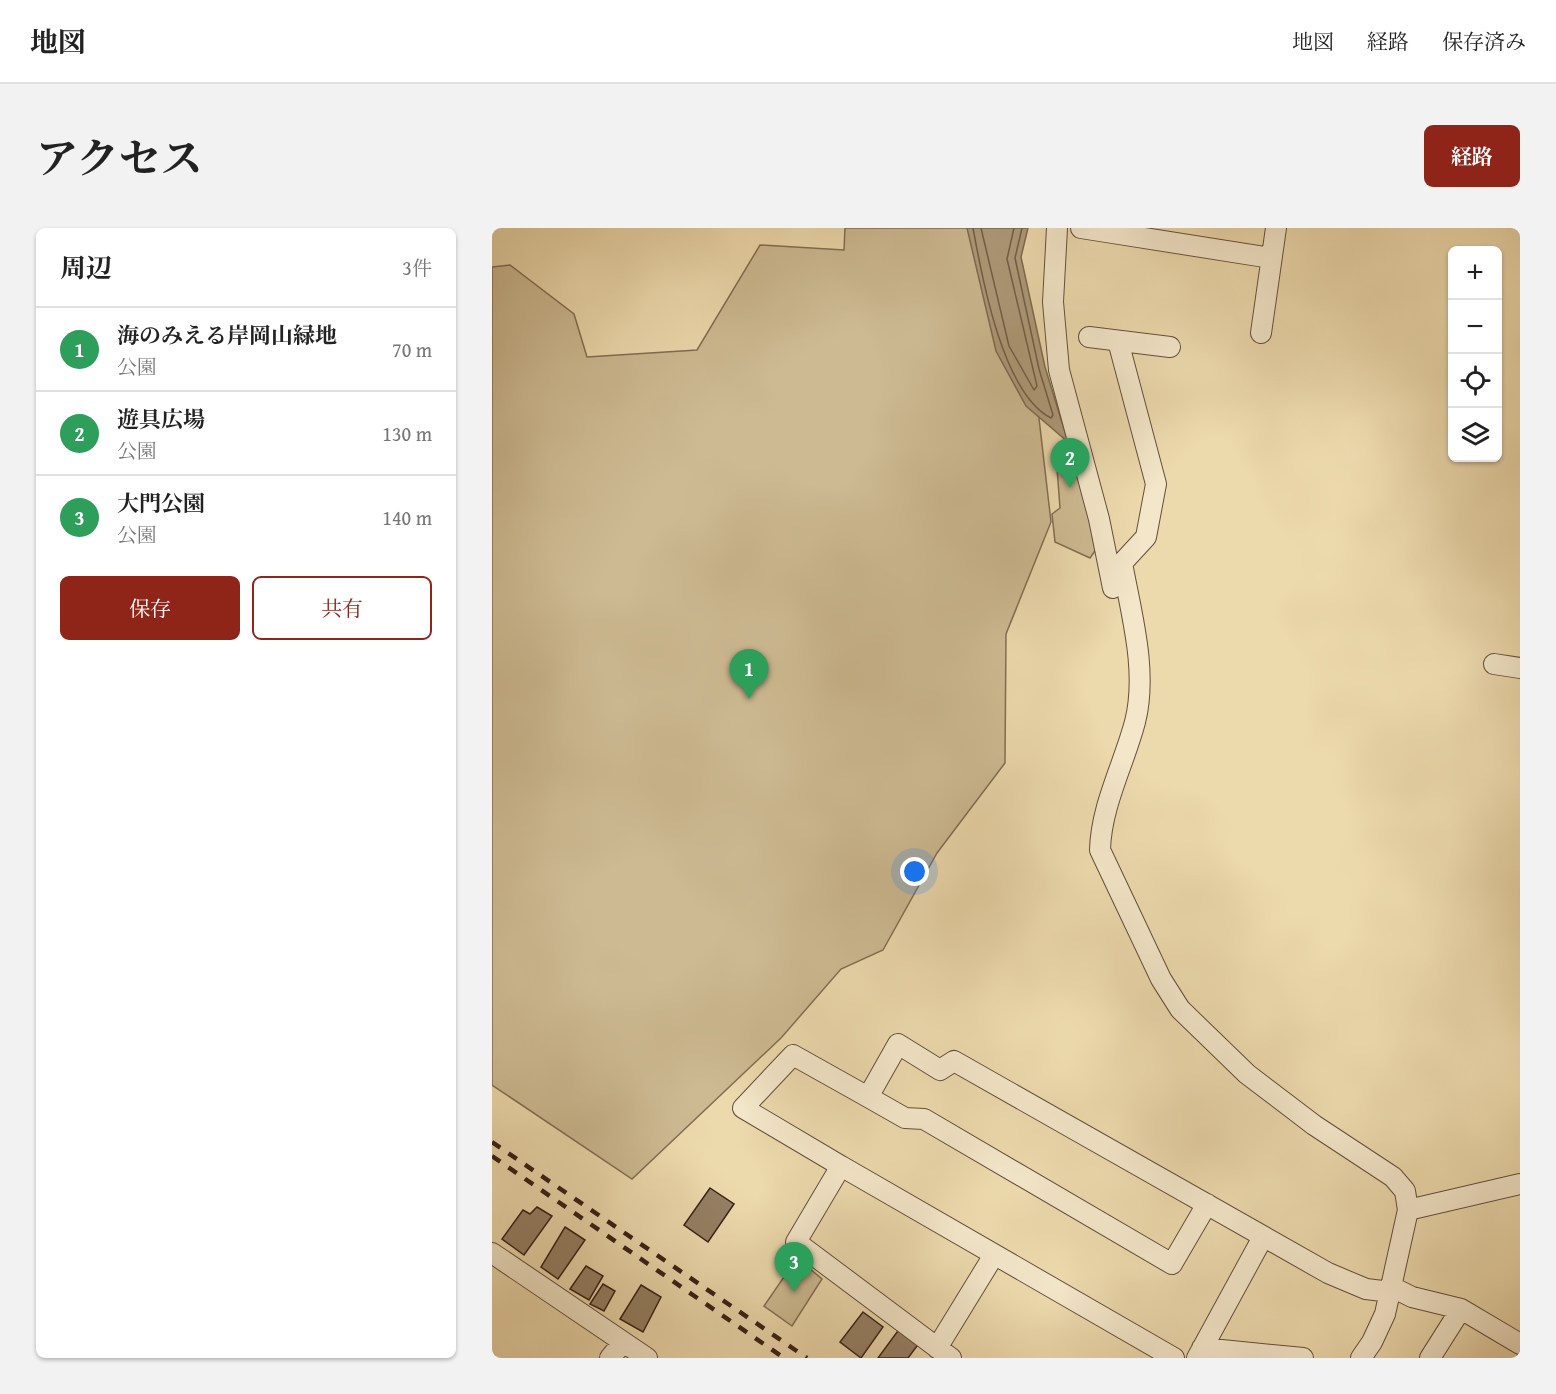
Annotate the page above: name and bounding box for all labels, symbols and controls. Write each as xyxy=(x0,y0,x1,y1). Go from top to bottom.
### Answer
text: 地図 xyxy=(30,21,86,62)
text: 地図 xyxy=(1292,26,1334,57)
text: 経路 xyxy=(1367,26,1409,57)
text: 保存済み xyxy=(1442,26,1526,57)
button: 経路 xyxy=(1424,125,1520,187)
text: アクセス xyxy=(36,127,203,188)
map controls xyxy=(1448,246,1502,462)
button: + xyxy=(1448,246,1502,300)
text: 周辺 xyxy=(60,248,112,287)
text: 3件 xyxy=(402,253,432,282)
button: − xyxy=(1448,300,1502,354)
text: 海のみえる岸岡山緑地 xyxy=(117,319,337,351)
text: 1 xyxy=(74,335,85,364)
text: 70 m xyxy=(392,335,432,364)
text: 公園 xyxy=(117,352,157,381)
button: locate xyxy=(1448,354,1502,408)
text: 遊具広場 xyxy=(117,403,205,435)
button: layers xyxy=(1448,408,1502,462)
text: 2 xyxy=(74,419,85,448)
text: 130 m xyxy=(382,419,432,448)
text: 公園 xyxy=(117,436,157,465)
pin: 2 xyxy=(1050,438,1090,488)
text: 大門公園 xyxy=(117,487,205,519)
text: 3 xyxy=(74,503,85,532)
text: 140 m xyxy=(382,503,432,532)
text: 公園 xyxy=(117,520,157,549)
button: 保存 xyxy=(60,576,240,640)
button: 共有 xyxy=(252,576,432,640)
pin: 1 xyxy=(730,650,768,699)
your location xyxy=(900,857,929,886)
pin: 3 xyxy=(774,1242,814,1292)

